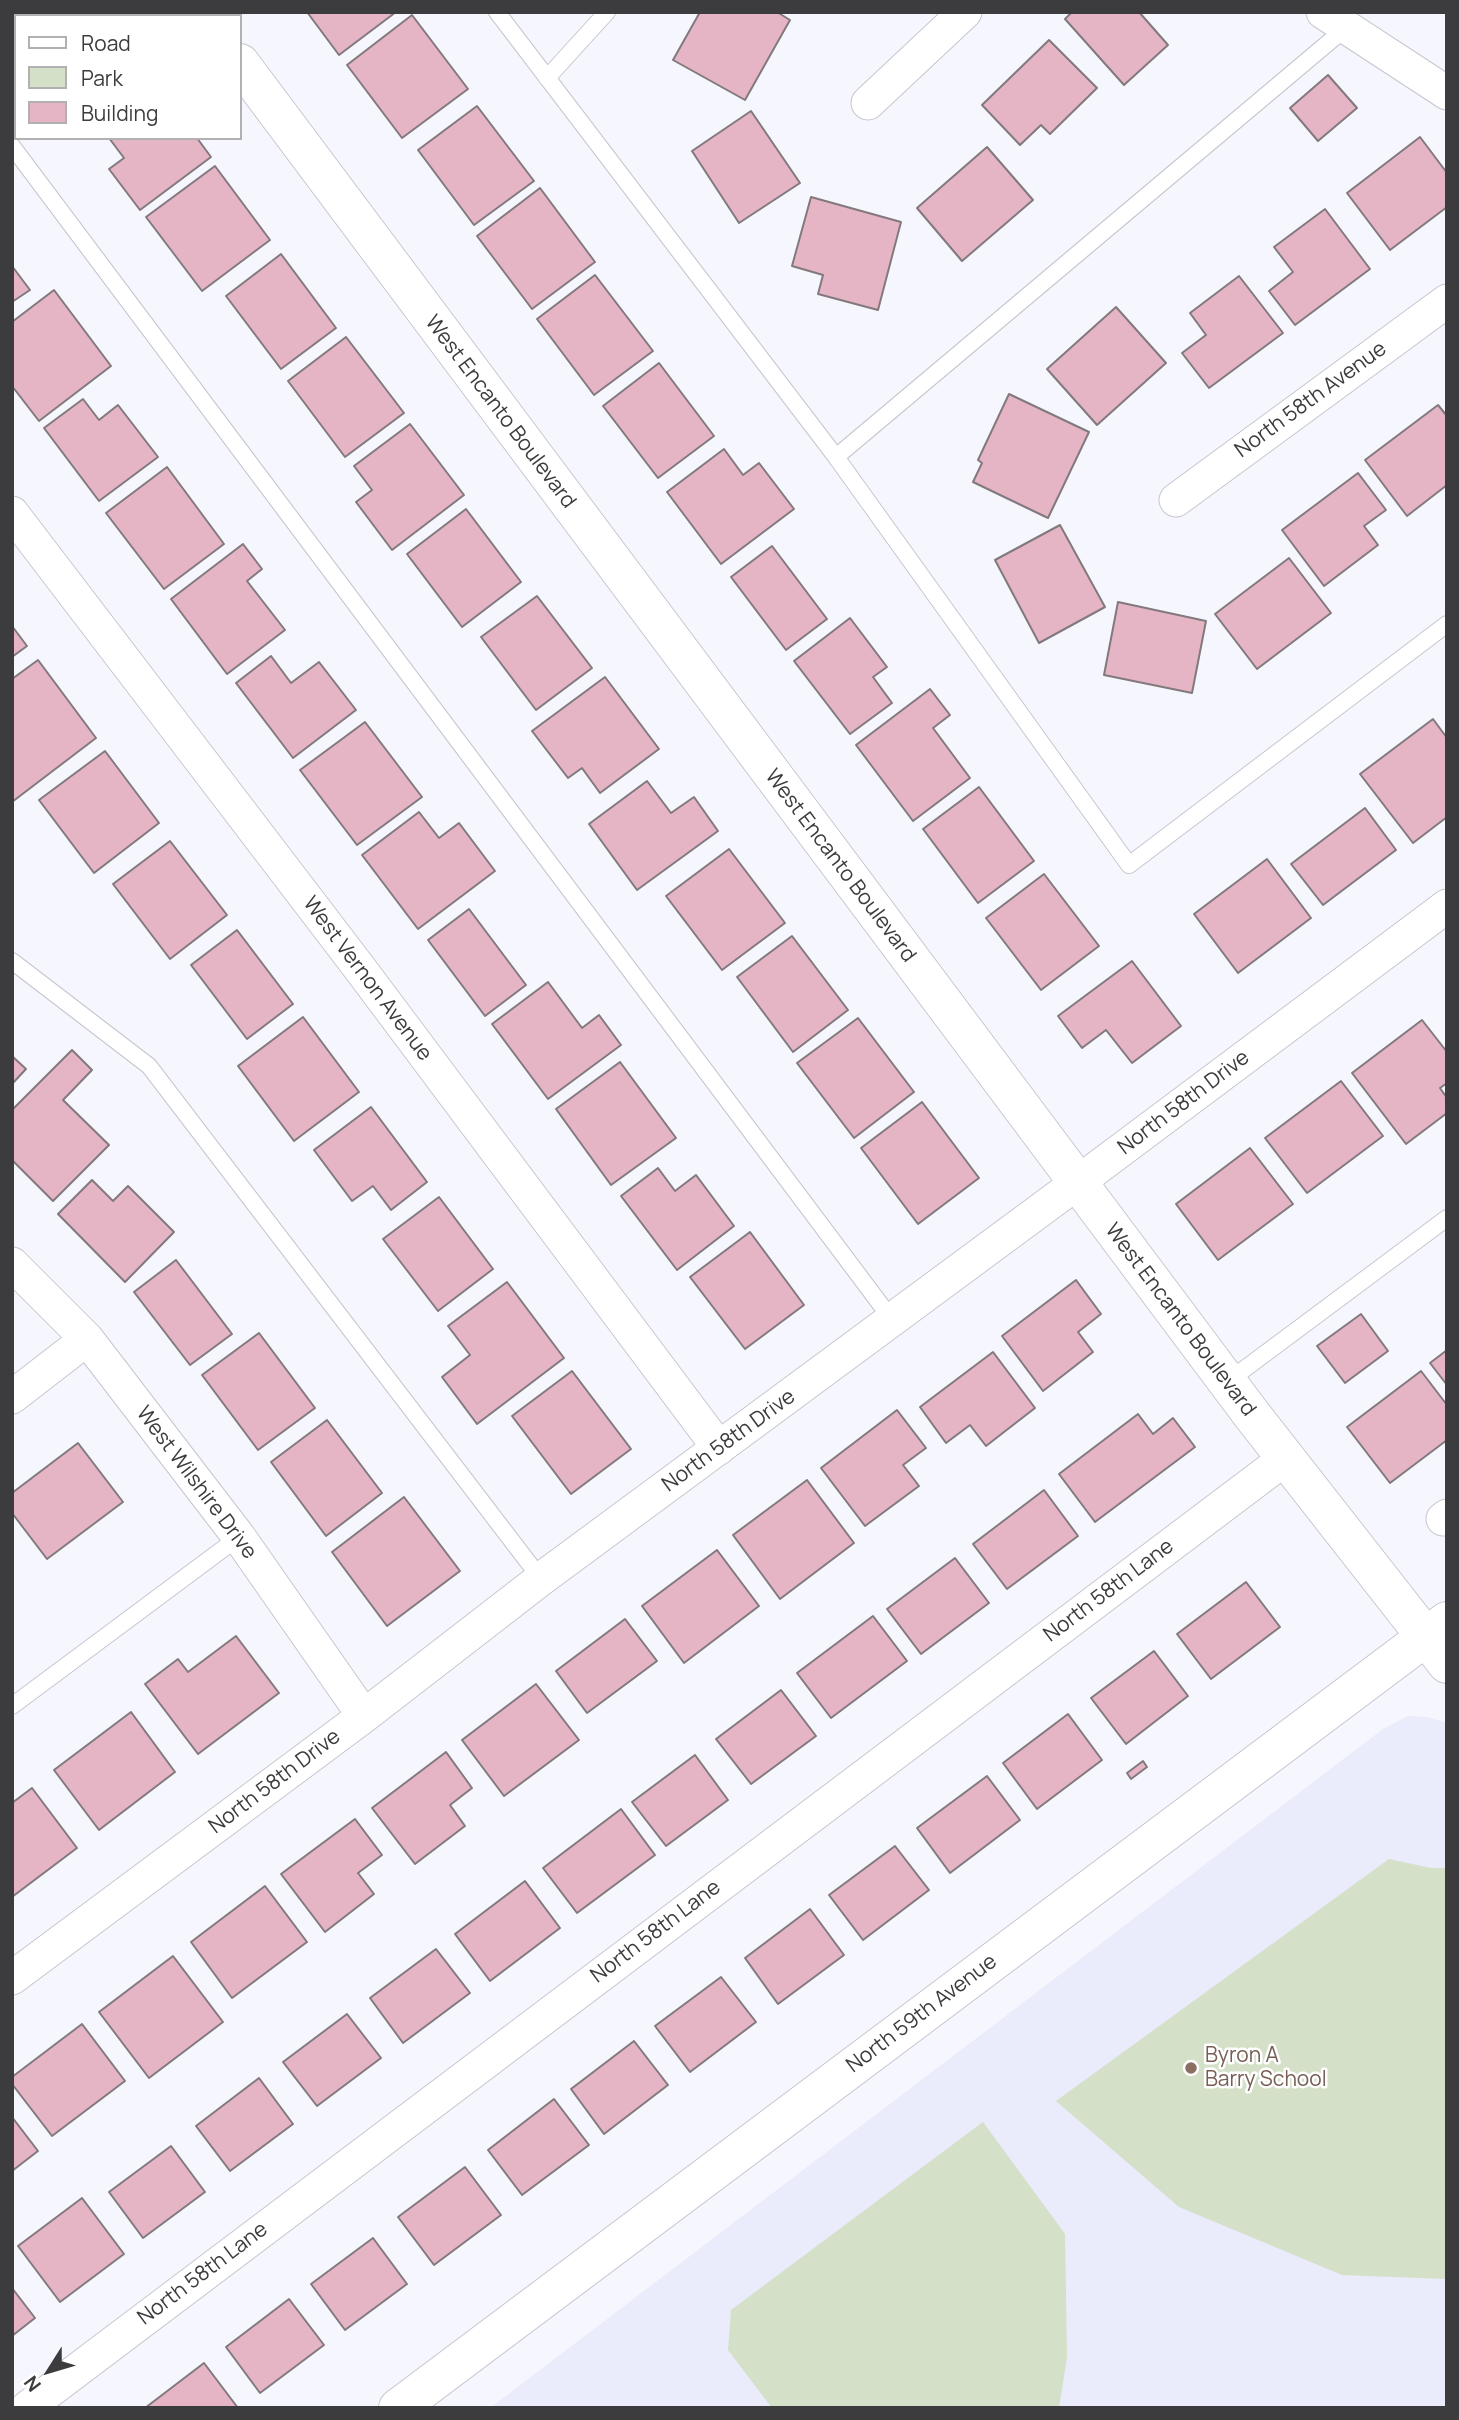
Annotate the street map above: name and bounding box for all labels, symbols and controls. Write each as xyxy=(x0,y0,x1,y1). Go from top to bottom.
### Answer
legend xyxy=(14,14,242,140)
text: Road xyxy=(81,29,131,57)
text: Park xyxy=(81,64,123,92)
text: Building xyxy=(81,99,158,127)
street label: West Encanto Boulevard xyxy=(419,311,581,513)
street label: North 58th Avenue xyxy=(1230,337,1392,463)
street label: West Encanto Boulevard xyxy=(759,765,921,967)
street label: West Vernon Avenue xyxy=(297,892,437,1066)
street label: North 58th Drive xyxy=(1113,1045,1255,1161)
street label: West Encanto Boulevard xyxy=(1099,1219,1261,1421)
street label: North 58th Drive xyxy=(658,1384,800,1498)
street label: West Wilshire Drive xyxy=(130,1402,262,1564)
street label: North 58th Lane xyxy=(1039,1534,1179,1648)
street label: North 58th Drive xyxy=(204,1724,346,1840)
street label: North 58th Lane xyxy=(586,1875,726,1989)
street label: North 59th Avenue xyxy=(842,1949,1002,2079)
place label: Byron A Barry School xyxy=(1205,2043,1327,2093)
marker: Byron A Barry School xyxy=(1183,2060,1199,2076)
street label: North 58th Lane xyxy=(133,2217,273,2331)
north arrow xyxy=(14,2336,84,2406)
text: N xyxy=(18,2370,47,2397)

